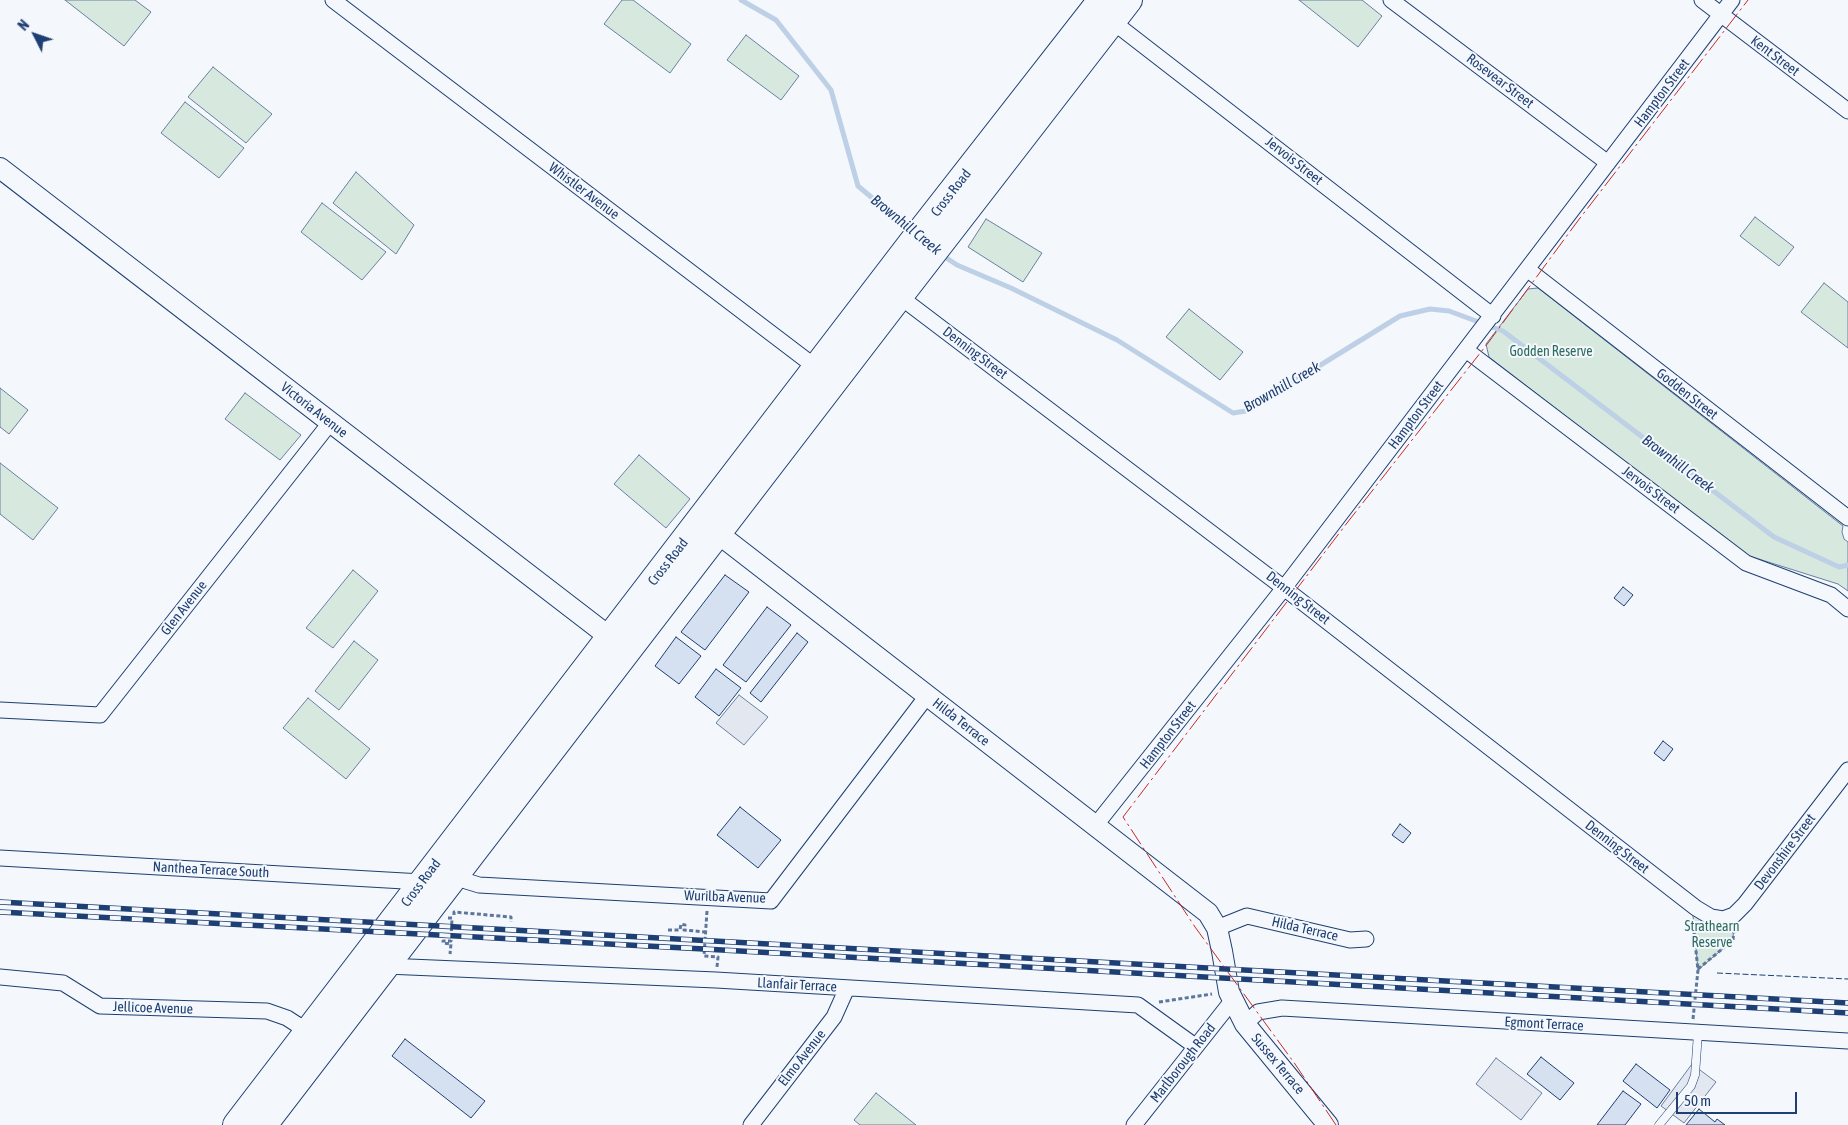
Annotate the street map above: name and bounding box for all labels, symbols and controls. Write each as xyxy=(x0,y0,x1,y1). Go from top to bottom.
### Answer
north arrow xyxy=(10,10,60,60)
text: N xyxy=(15,17,32,34)
street label: Kent Street xyxy=(1747,32,1803,80)
street label: Rosevear Street xyxy=(1463,50,1537,112)
street label: Hampton Street xyxy=(1631,55,1693,131)
street label: Jervois Street xyxy=(1262,133,1326,189)
street label: Whistler Avenue xyxy=(545,159,623,223)
street label: Cross Road xyxy=(927,166,975,220)
water label: Brownhill Creek xyxy=(867,191,945,259)
street label: Denning Street xyxy=(939,323,1011,383)
park label: Godden Reserve xyxy=(1509,344,1593,360)
water label: Brownhill Creek xyxy=(1240,358,1324,416)
street label: Godden Street xyxy=(1653,365,1721,423)
street label: Hampton Street xyxy=(1385,377,1447,453)
street label: Victoria Avenue xyxy=(277,379,351,441)
water label: Brownhill Creek xyxy=(1638,431,1718,497)
street label: Jervois Street xyxy=(1619,463,1683,517)
street label: Cross Road xyxy=(644,535,692,589)
street label: Denning Street xyxy=(1263,568,1333,628)
street label: Glen Avenue xyxy=(157,577,211,639)
street label: Hilda Terrace xyxy=(929,695,993,749)
street label: Hampton Street xyxy=(1136,698,1200,772)
street label: Devonshire Street xyxy=(1751,811,1819,893)
street label: Denning Street xyxy=(1582,817,1652,877)
street label: Cross Road xyxy=(398,856,444,910)
street label: Nanthea Terrace South xyxy=(152,859,270,881)
street label: Wurilba Avenue xyxy=(684,887,766,907)
street label: Hilda Terrace xyxy=(1270,913,1340,945)
park label: Strathearn Reserve xyxy=(1685,919,1739,952)
street label: Llanfair Terrace xyxy=(757,975,837,995)
street label: Jellicoe Avenue xyxy=(113,998,193,1018)
street label: Egmont Terrace xyxy=(1504,1014,1584,1034)
street label: Marlborough Road xyxy=(1147,1020,1219,1106)
street label: Elmo Avenue xyxy=(775,1026,829,1090)
street label: Sussex Terrace xyxy=(1248,1030,1308,1098)
scale bar xyxy=(1678,1082,1799,1114)
text: 50 m xyxy=(1684,1092,1711,1109)

